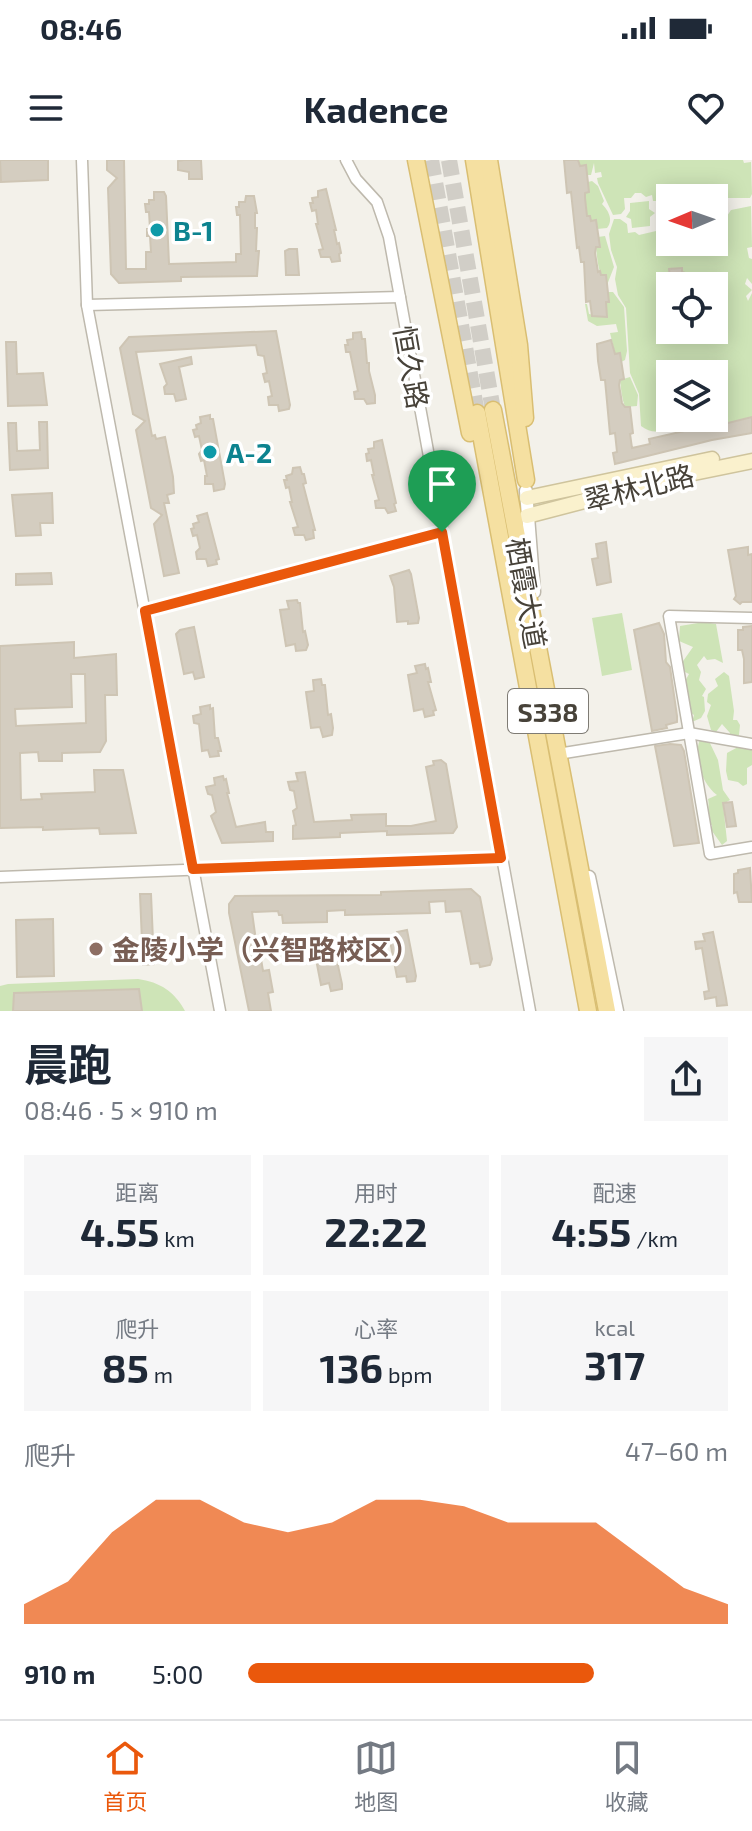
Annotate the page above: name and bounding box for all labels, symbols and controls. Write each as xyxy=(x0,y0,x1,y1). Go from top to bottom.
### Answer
text: 08:46 xyxy=(40,10,122,46)
icon: menu xyxy=(24,86,68,130)
icon: heart xyxy=(684,86,728,130)
text: Kadence xyxy=(303,87,449,130)
north arrow xyxy=(656,184,728,256)
map controls xyxy=(656,184,728,432)
place label: B-1 xyxy=(173,213,214,247)
marker: B-1 xyxy=(148,221,166,239)
button: locate xyxy=(656,272,728,344)
street label: 恒久路 xyxy=(388,323,436,411)
button: layers xyxy=(656,360,728,432)
place label: A-2 xyxy=(226,435,272,469)
marker: A-2 xyxy=(201,443,219,461)
pin xyxy=(408,450,476,532)
street label: 翠林北路 xyxy=(581,457,697,517)
icon: arrive xyxy=(420,462,464,506)
street label: 栖霞大道 xyxy=(501,535,553,651)
road number: S338 xyxy=(508,689,588,733)
place label: 金陵小学（兴智路校区） xyxy=(112,932,420,966)
marker: 金陵小学（兴智路校区） xyxy=(87,940,105,958)
text: 晨跑 xyxy=(24,1037,112,1090)
button: share xyxy=(644,1037,728,1121)
text: 08:46 · 5 × 910 m xyxy=(24,1094,218,1125)
text: 距离 xyxy=(115,1179,159,1205)
text: 用时 xyxy=(354,1179,398,1205)
text: 配速 xyxy=(593,1179,637,1205)
text: 4.55 xyxy=(80,1207,159,1255)
text: 22:22 xyxy=(324,1207,428,1255)
text: 4:55 xyxy=(551,1207,631,1255)
text: km xyxy=(159,1225,195,1251)
text: /km xyxy=(631,1225,678,1251)
text: kcal xyxy=(595,1314,635,1340)
text: 爬升 xyxy=(115,1315,159,1341)
text: 心率 xyxy=(354,1315,398,1341)
text: 317 xyxy=(584,1340,645,1388)
text: 85 xyxy=(102,1343,149,1391)
text: 136 xyxy=(319,1343,383,1391)
text: m xyxy=(149,1361,173,1387)
text: bpm xyxy=(383,1361,433,1387)
text: 47–60 m xyxy=(625,1435,728,1466)
text: 爬升 xyxy=(24,1439,76,1470)
text: 910 m xyxy=(24,1658,96,1689)
text: 5:00 xyxy=(152,1658,203,1689)
tab: 首页 xyxy=(103,1736,147,1816)
tab: 地图 xyxy=(354,1736,398,1816)
tab: 收藏 xyxy=(605,1736,649,1816)

